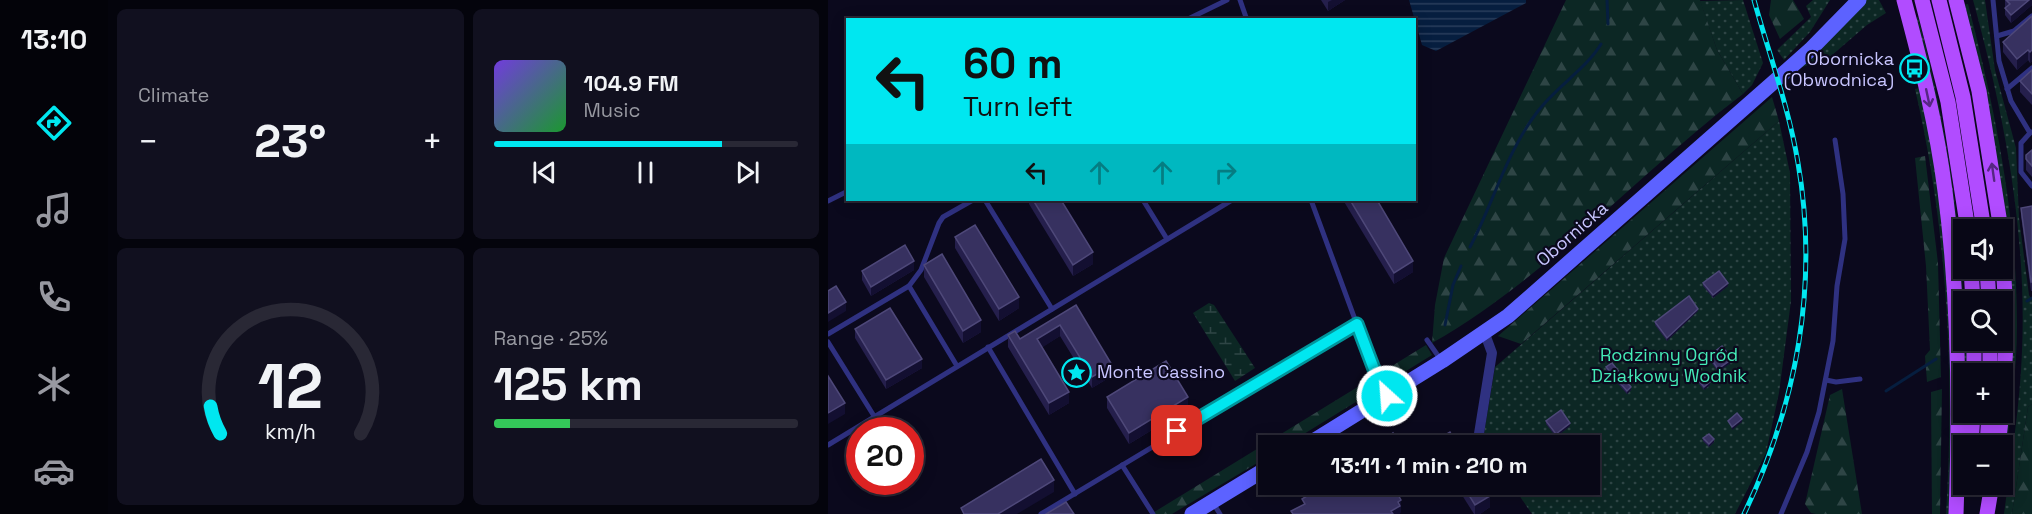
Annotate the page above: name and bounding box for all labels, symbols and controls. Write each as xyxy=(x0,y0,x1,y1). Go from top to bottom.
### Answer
text: 13:10 xyxy=(21,22,87,57)
text: 60 m xyxy=(963,37,1063,90)
icon: left xyxy=(864,42,942,120)
place label: Obornicka (Obwodnica) xyxy=(1784,47,1894,91)
bus stop icon: Obornicka (Obwodnica) xyxy=(1899,53,1931,85)
text: 104.9 FM xyxy=(584,69,679,97)
text: Climate xyxy=(138,82,209,108)
one-way arrow xyxy=(1923,87,1934,107)
text: Turn left xyxy=(963,89,1073,124)
text: Music xyxy=(584,97,640,123)
icon: directions xyxy=(33,102,75,144)
text: 23° xyxy=(254,113,326,170)
text: − xyxy=(138,121,158,163)
text: + xyxy=(422,121,442,163)
icon: previous xyxy=(528,156,561,189)
icon: pause xyxy=(629,156,662,189)
icon: next xyxy=(731,156,764,189)
icon: left xyxy=(1020,156,1053,189)
icon: ahead xyxy=(1083,156,1116,189)
icon: ahead xyxy=(1146,156,1179,189)
icon: right xyxy=(1209,156,1242,189)
one-way arrow xyxy=(1987,162,1998,182)
icon: music xyxy=(33,189,75,231)
street label: Obornicka xyxy=(1531,196,1612,271)
map controls xyxy=(1953,219,2013,495)
button: sound xyxy=(1953,219,2013,279)
icon: phone xyxy=(33,276,75,318)
button: search xyxy=(1953,291,2013,351)
text: Range · 25% xyxy=(494,325,608,351)
park label: Rodzinny Ogród Działkowy Wodnik xyxy=(1591,343,1747,387)
text: 12 xyxy=(258,347,323,426)
text: 125 km xyxy=(494,356,643,413)
place icon: Monte Cassino xyxy=(1060,356,1092,388)
place label: Monte Cassino xyxy=(1097,360,1225,383)
icon: climate xyxy=(33,363,75,405)
button: + xyxy=(1953,363,2013,423)
position arrow xyxy=(1355,364,1419,428)
pin xyxy=(1151,405,1202,456)
icon: arrive xyxy=(1160,414,1193,447)
speed limit sign: 20 xyxy=(846,417,924,495)
text: km/h xyxy=(265,418,316,445)
button: − xyxy=(1953,435,2013,495)
icon: car xyxy=(33,450,75,492)
text: 13:11 · 1 min · 210 m xyxy=(1330,451,1528,479)

